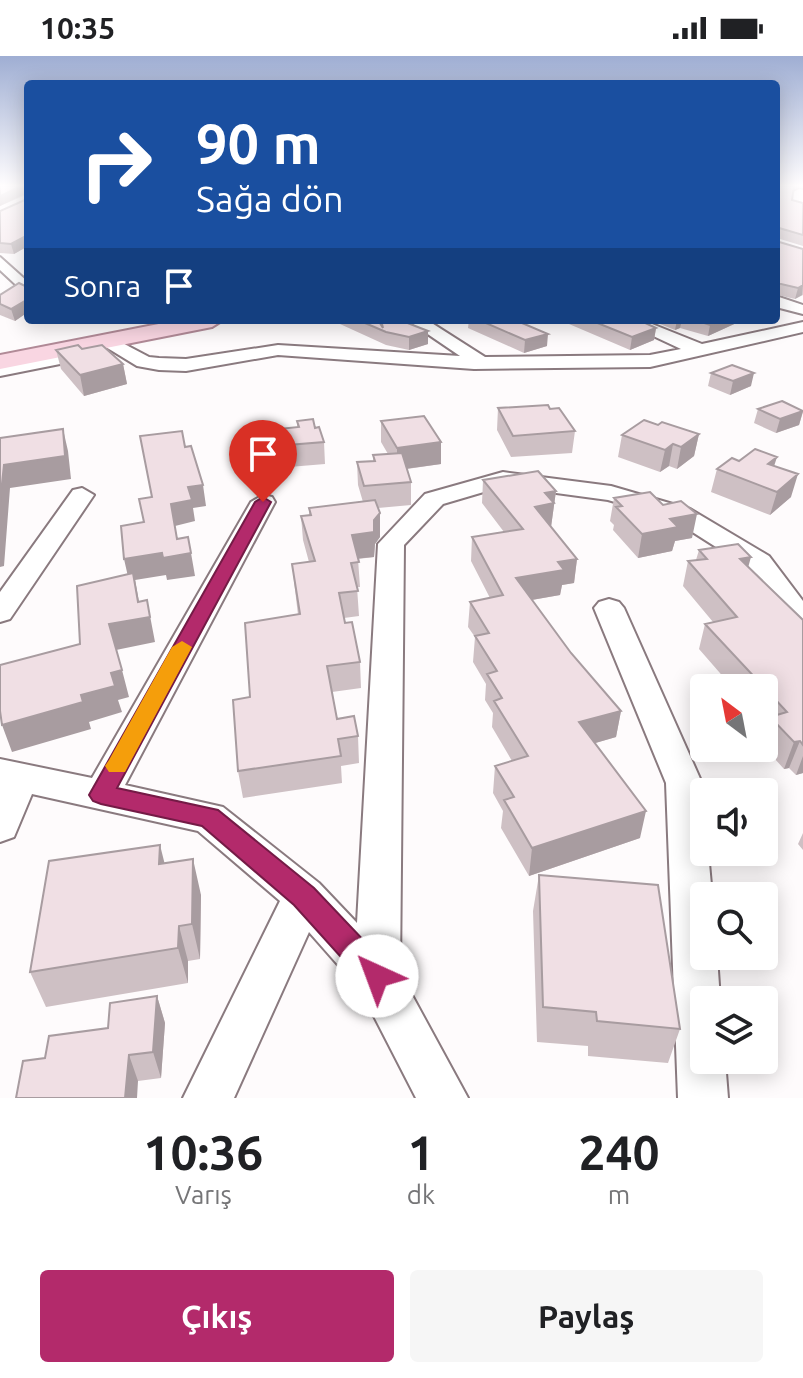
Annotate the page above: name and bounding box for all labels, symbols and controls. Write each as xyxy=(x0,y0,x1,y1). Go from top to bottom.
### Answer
text: 10:35 xyxy=(40,11,115,45)
icon: right xyxy=(64,112,168,216)
text: 90 m xyxy=(196,112,321,175)
text: Sağa dön xyxy=(196,178,344,219)
icon: arrive xyxy=(157,264,201,308)
text: Sonra xyxy=(64,269,141,303)
pin xyxy=(229,420,297,502)
icon: arrive xyxy=(241,432,285,476)
north arrow xyxy=(690,674,778,762)
map controls xyxy=(690,674,778,1074)
button: sound xyxy=(690,778,778,866)
button: search xyxy=(690,882,778,970)
position arrow xyxy=(335,934,419,1018)
button: layers xyxy=(690,986,778,1074)
text: 10:36 xyxy=(143,1125,263,1179)
text: 1 xyxy=(407,1125,434,1179)
text: 240 xyxy=(578,1125,660,1179)
text: Varış xyxy=(175,1180,232,1209)
text: dk xyxy=(407,1180,435,1209)
text: m xyxy=(608,1180,630,1209)
button: Çıkış xyxy=(40,1270,394,1362)
button: Paylaş xyxy=(410,1270,763,1362)

